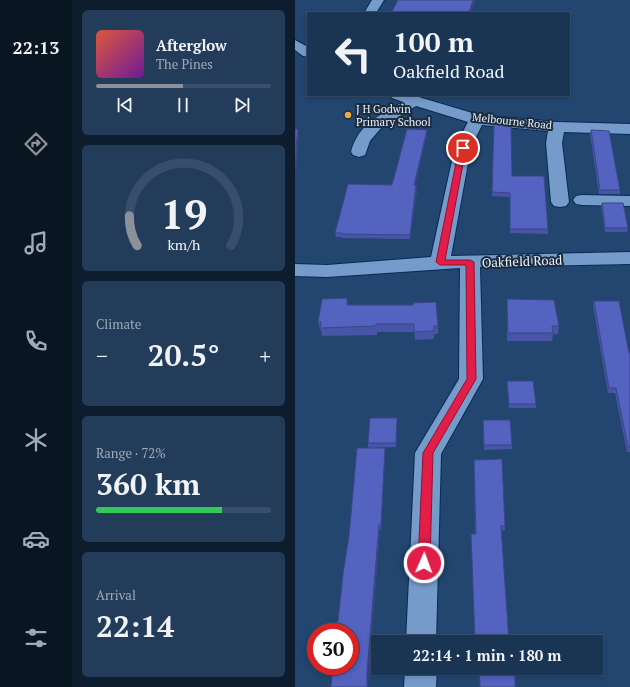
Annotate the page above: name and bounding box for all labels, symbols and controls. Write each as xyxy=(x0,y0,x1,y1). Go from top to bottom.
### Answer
text: 100 m xyxy=(393,23,474,60)
icon: left xyxy=(327,28,379,80)
text: 22:13 xyxy=(13,35,59,59)
text: Afterglow xyxy=(156,35,227,55)
text: The Pines xyxy=(156,55,213,73)
text: Oakfield Road xyxy=(393,59,505,83)
icon: previous xyxy=(114,94,136,116)
icon: pause xyxy=(172,94,194,116)
icon: next xyxy=(231,94,253,116)
place label: J H Godwin Primary School xyxy=(356,102,431,129)
marker: J H Godwin Primary School xyxy=(343,110,353,120)
street label: Melbourne Road xyxy=(471,110,553,132)
icon: directions xyxy=(22,130,50,158)
pin xyxy=(446,131,480,165)
icon: arrive xyxy=(452,137,474,159)
text: 19 xyxy=(160,186,207,241)
icon: music xyxy=(22,229,50,257)
text: km/h xyxy=(167,235,201,254)
street label: Oakfield Road xyxy=(481,251,563,271)
text: Climate xyxy=(96,315,141,333)
icon: phone xyxy=(22,327,50,355)
text: 20.5° xyxy=(147,335,220,375)
text: − xyxy=(96,341,108,370)
text: + xyxy=(259,341,271,370)
icon: climate xyxy=(22,426,50,454)
text: Range · 72% xyxy=(96,444,166,462)
text: 360 km xyxy=(96,464,200,504)
icon: car xyxy=(22,525,50,553)
position arrow xyxy=(403,542,445,584)
text: Arrival xyxy=(96,586,136,604)
text: 22:14 xyxy=(96,606,174,646)
speed limit sign: 30 xyxy=(307,623,359,675)
icon: filters xyxy=(22,624,50,652)
text: 22:14 · 1 min · 180 m xyxy=(413,645,561,665)

